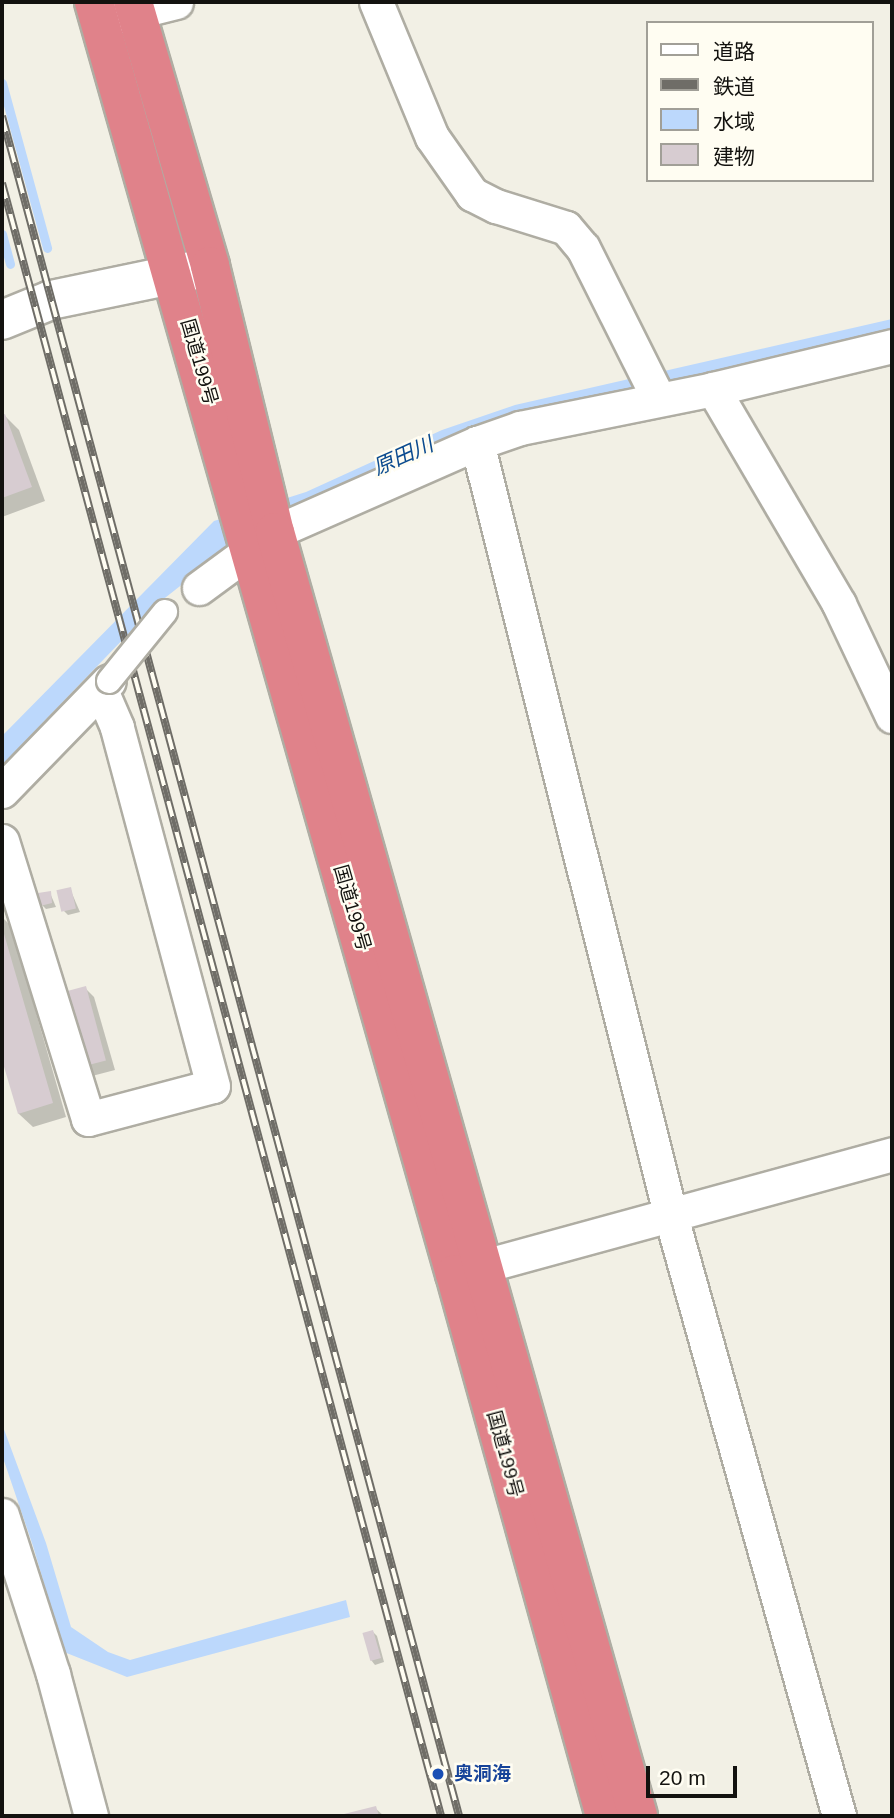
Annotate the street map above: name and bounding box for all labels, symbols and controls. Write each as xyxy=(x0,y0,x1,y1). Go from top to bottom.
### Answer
legend xyxy=(646,21,873,182)
text: 道路 xyxy=(713,40,755,63)
text: 鉄道 xyxy=(713,75,755,98)
text: 水域 xyxy=(713,110,755,133)
text: 建物 xyxy=(713,145,755,168)
street label: 国道199号 xyxy=(176,316,222,408)
water label: 原田川 xyxy=(369,432,437,480)
street label: 国道199号 xyxy=(329,862,375,954)
street label: 国道199号 xyxy=(483,1408,527,1500)
scale bar xyxy=(649,1752,740,1796)
place label: 奥洞海 xyxy=(454,1763,511,1785)
marker: 奥洞海 xyxy=(428,1764,448,1784)
text: 20 m xyxy=(659,1766,706,1789)

